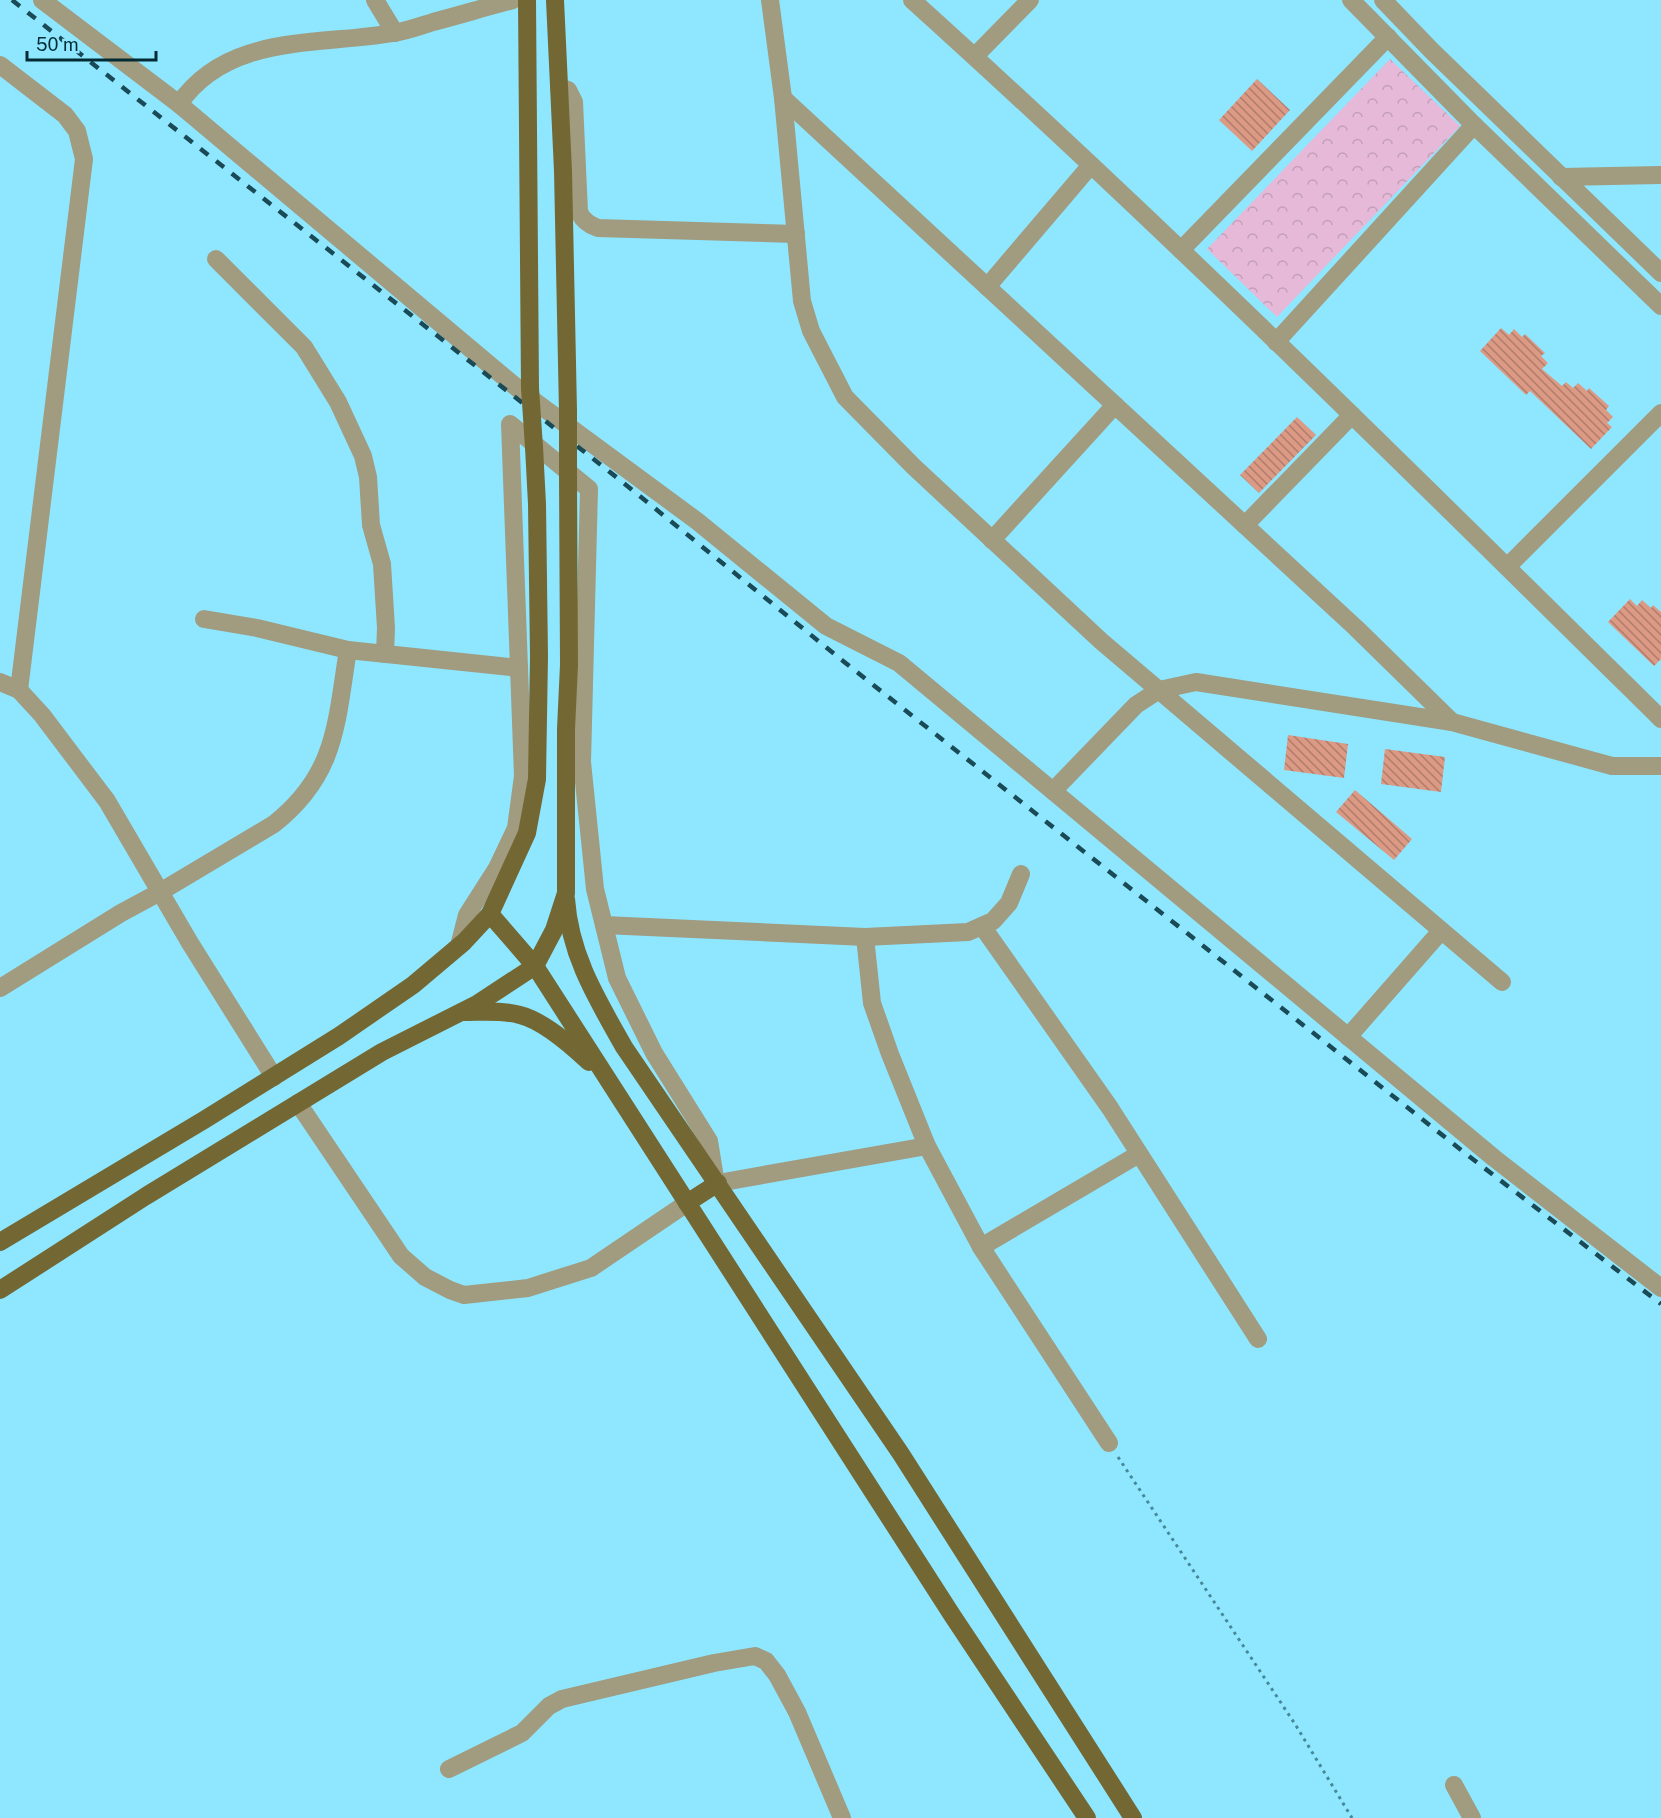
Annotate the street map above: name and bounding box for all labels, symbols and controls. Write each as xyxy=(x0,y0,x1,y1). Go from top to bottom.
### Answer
scale bar xyxy=(27,24,156,62)
text: 50 m xyxy=(36,34,79,55)

